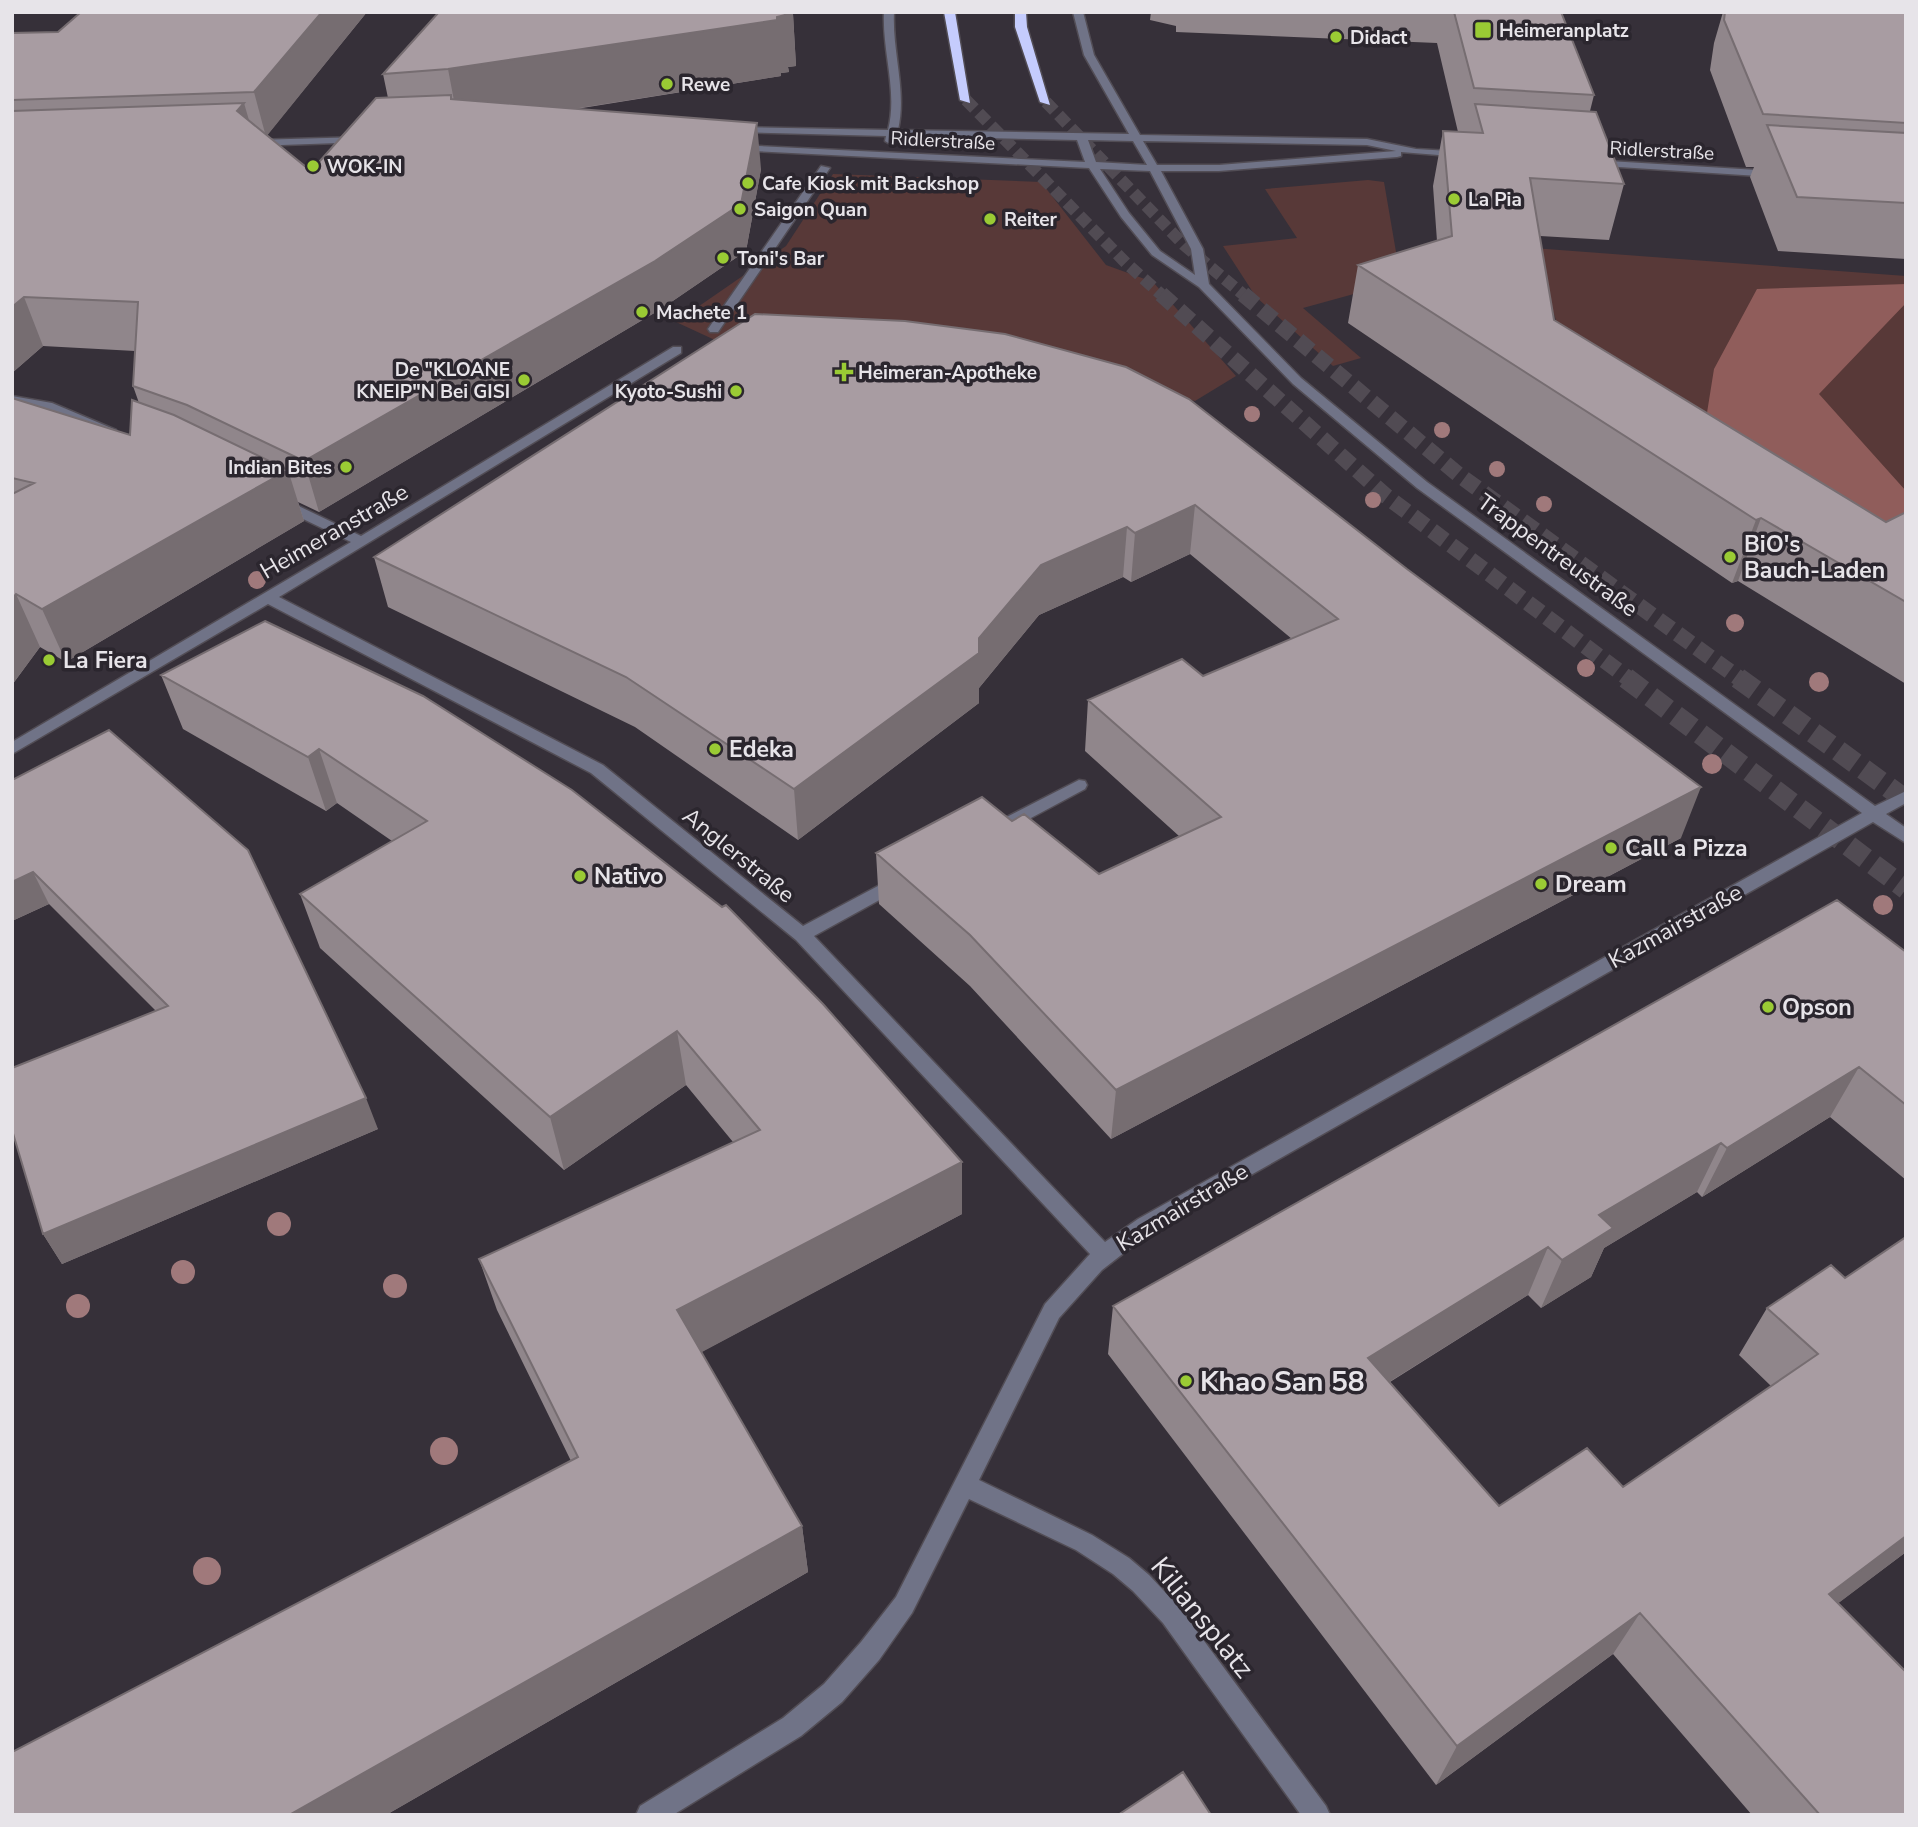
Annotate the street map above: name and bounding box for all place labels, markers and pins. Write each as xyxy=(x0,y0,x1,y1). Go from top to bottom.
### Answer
place label: Heimeranplatz xyxy=(1499,18,1629,44)
marker: Heimeranplatz xyxy=(1473,20,1493,40)
place label: Didact xyxy=(1350,25,1408,51)
marker: Didact xyxy=(1328,29,1344,45)
place label: Rewe xyxy=(681,72,730,98)
marker: Rewe xyxy=(659,76,675,92)
place label: WOK-IN xyxy=(327,154,403,180)
marker: WOK-IN xyxy=(305,158,321,174)
place label: Cafe Kiosk mit Backshop xyxy=(762,171,979,197)
marker: Cafe Kiosk mit Backshop xyxy=(740,175,756,191)
place label: La Pia xyxy=(1468,187,1522,213)
marker: La Pia xyxy=(1446,191,1462,207)
place label: Saigon Quan xyxy=(754,197,867,223)
marker: Saigon Quan xyxy=(732,201,748,217)
place label: Reiter xyxy=(1004,207,1057,233)
marker: Reiter xyxy=(982,211,998,227)
place label: Toni's Bar xyxy=(737,246,825,272)
marker: Toni's Bar xyxy=(715,250,731,266)
place label: Machete 1 xyxy=(656,300,747,326)
marker: Machete 1 xyxy=(634,304,650,320)
place label: De "KLOANE KNEIP"N Bei GISI xyxy=(356,357,510,405)
place label: Heimeran-Apotheke xyxy=(858,360,1037,386)
marker: Heimeran-Apotheke xyxy=(836,364,852,380)
marker: De "KLOANE KNEIP"N Bei GISI xyxy=(516,372,532,388)
place label: Kyoto-Sushi xyxy=(615,379,722,405)
marker: Kyoto-Sushi xyxy=(728,383,744,399)
place label: Indian Bites xyxy=(228,455,332,481)
marker: Indian Bites xyxy=(338,459,354,475)
place label: BiO's Bauch-Laden xyxy=(1744,529,1885,586)
marker: BiO's Bauch-Laden xyxy=(1722,549,1738,565)
place label: La Fiera xyxy=(63,645,147,676)
marker: La Fiera xyxy=(41,652,57,668)
place label: Edeka xyxy=(729,734,794,765)
marker: Edeka xyxy=(707,741,723,757)
place label: Call a Pizza xyxy=(1625,833,1748,864)
marker: Call a Pizza xyxy=(1603,840,1619,856)
place label: Nativo xyxy=(594,861,664,892)
marker: Nativo xyxy=(572,868,588,884)
place label: Dream xyxy=(1555,869,1627,900)
marker: Dream xyxy=(1533,876,1549,892)
place label: Opson xyxy=(1782,992,1852,1023)
marker: Opson xyxy=(1760,999,1776,1015)
place label: Khao San 58 xyxy=(1200,1363,1365,1401)
marker: Khao San 58 xyxy=(1178,1373,1194,1389)

